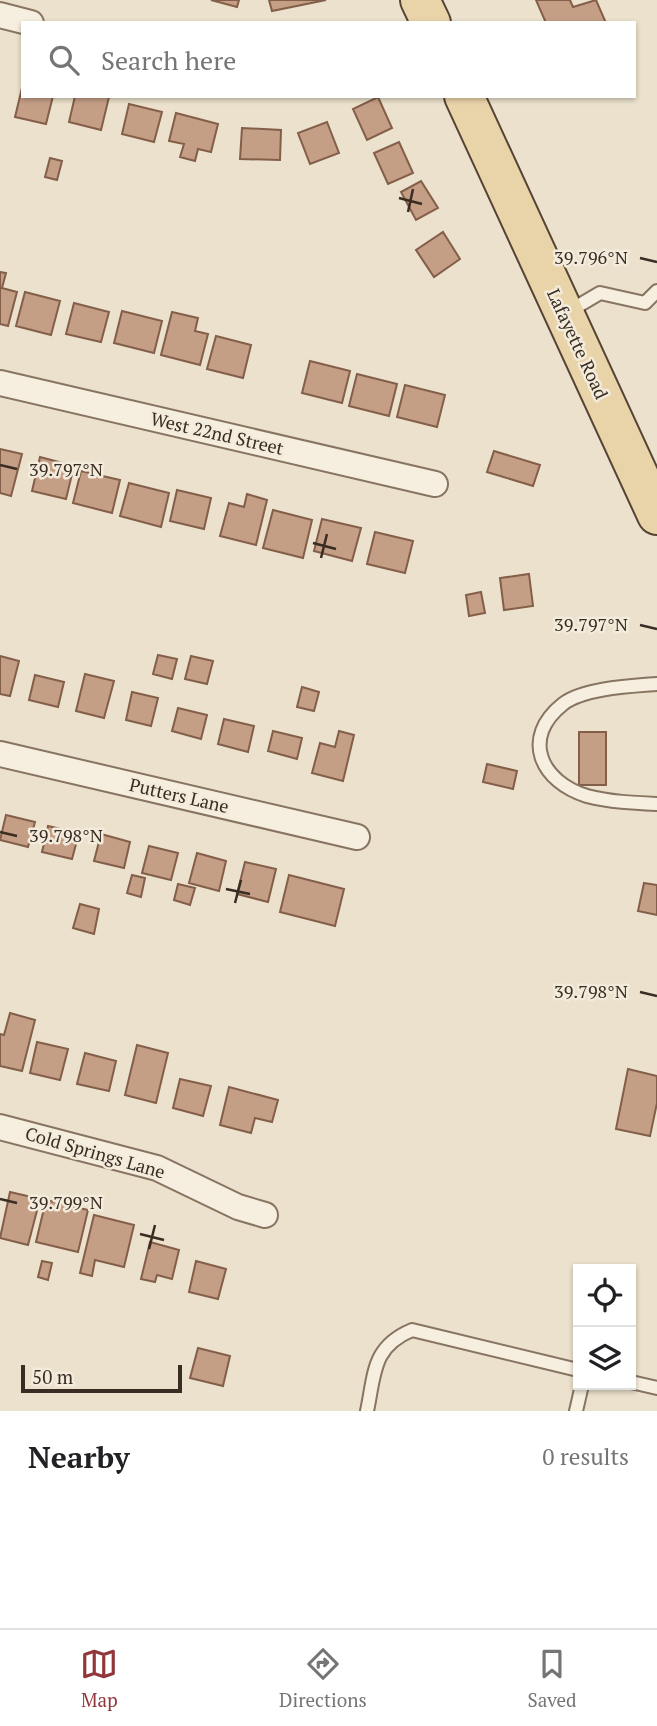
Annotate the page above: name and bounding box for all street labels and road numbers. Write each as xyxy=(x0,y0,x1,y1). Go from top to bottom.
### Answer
street label: Lafayette Road xyxy=(542,285,614,403)
street label: West 22nd Street xyxy=(148,406,286,460)
street label: Putters Lane xyxy=(127,772,231,818)
street label: Cold Springs Lane xyxy=(23,1121,168,1183)

